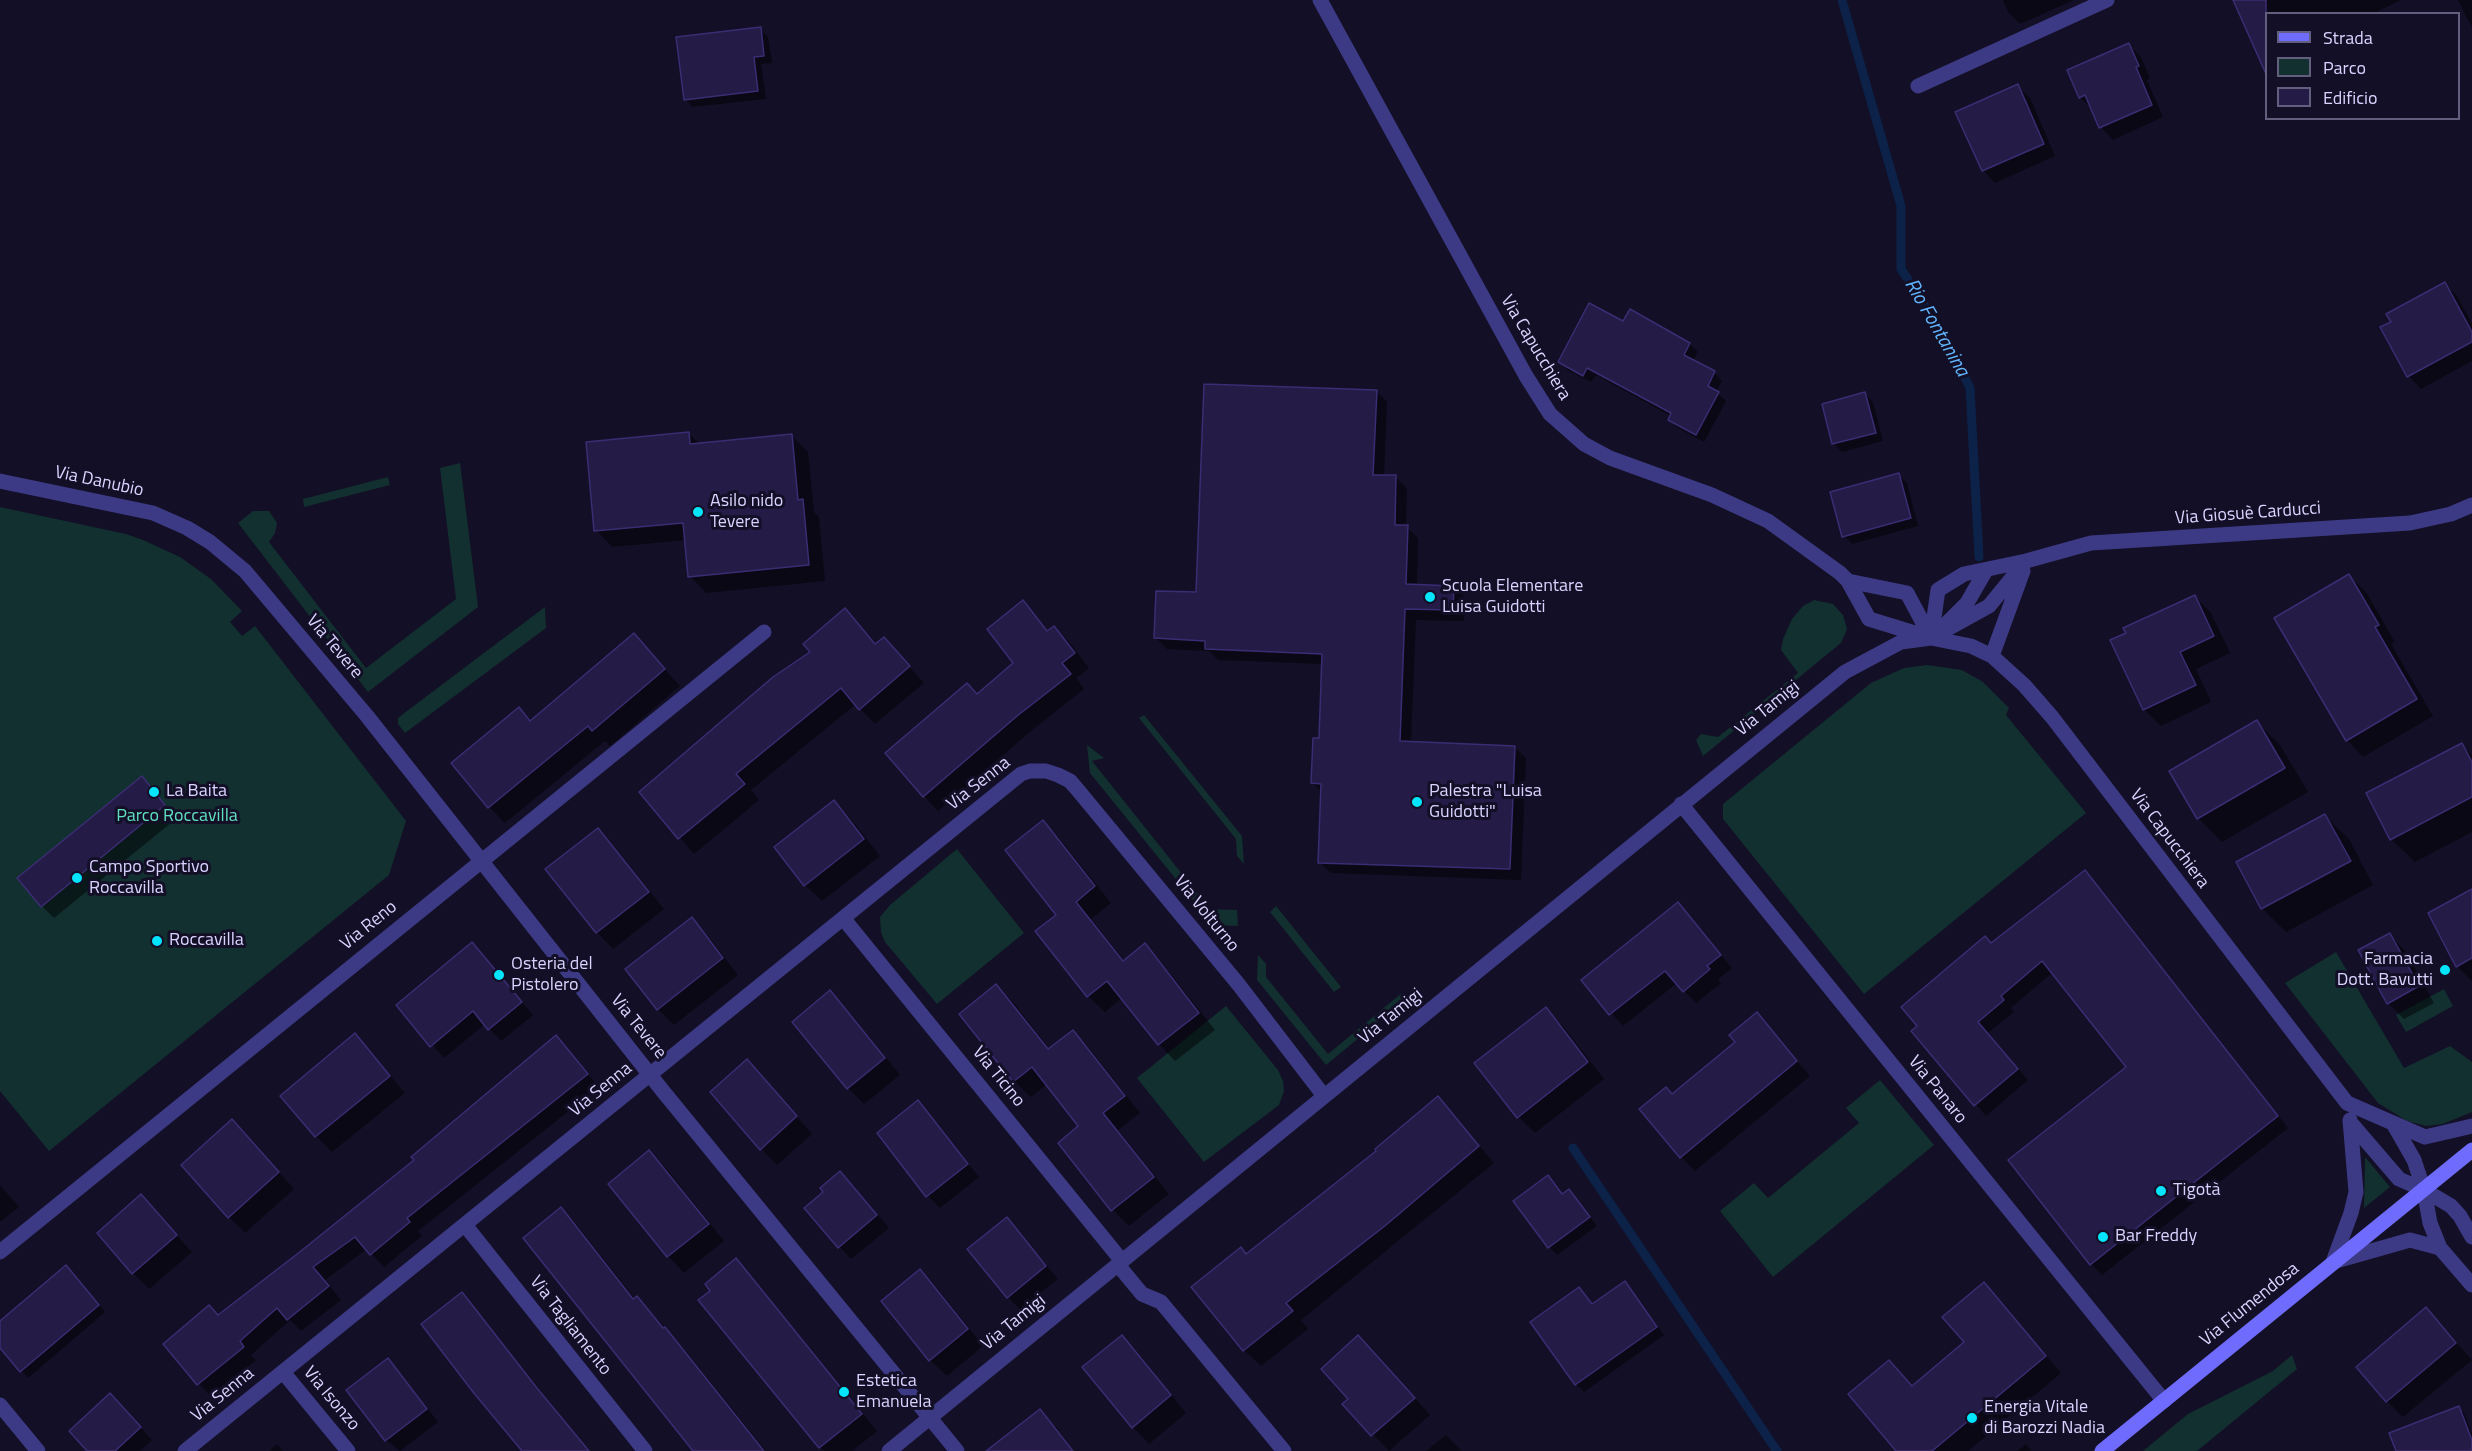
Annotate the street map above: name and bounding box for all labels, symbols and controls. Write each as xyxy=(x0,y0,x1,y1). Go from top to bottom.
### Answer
legend xyxy=(2265,12,2460,120)
text: Strada xyxy=(2323,24,2373,51)
text: Parco xyxy=(2323,54,2366,81)
text: Edificio xyxy=(2323,84,2377,111)
water label: Rio Fontanina xyxy=(1898,275,1974,381)
street label: Via Capucchiera xyxy=(1495,292,1575,404)
street label: Via Danubio xyxy=(53,462,145,502)
place label: Asilo nido Tevere xyxy=(710,491,783,534)
street label: Via Giosuè Carducci xyxy=(2174,498,2322,530)
marker: Asilo nido Tevere xyxy=(691,505,705,519)
place label: Scuola Elementare Luisa Guidotti xyxy=(1442,576,1583,618)
marker: Scuola Elementare Luisa Guidotti xyxy=(1423,590,1437,604)
street label: Via Tevere xyxy=(301,611,367,683)
street label: Via Tamigi xyxy=(1731,677,1805,741)
street label: Via Senna xyxy=(943,753,1015,815)
place label: La Baita xyxy=(166,781,227,803)
place label: Palestra "Luisa Guidotti" xyxy=(1429,781,1542,824)
marker: La Baita xyxy=(147,785,161,799)
street label: Via Capucchiera xyxy=(2125,785,2213,893)
marker: Palestra "Luisa Guidotti" xyxy=(1410,795,1424,809)
park label: Parco Roccavilla xyxy=(116,806,238,828)
place label: Campo Sportivo Roccavilla xyxy=(89,857,209,900)
marker: Campo Sportivo Roccavilla xyxy=(70,871,84,885)
street label: Via Volturno xyxy=(1169,871,1243,957)
street label: Via Reno xyxy=(336,897,402,955)
place label: Roccavilla xyxy=(169,930,244,952)
marker: Roccavilla xyxy=(150,934,164,948)
place label: Farmacia Dott. Bavutti xyxy=(2337,949,2433,992)
place label: Osteria del Pistolero xyxy=(511,954,593,996)
marker: Farmacia Dott. Bavutti xyxy=(2438,963,2452,977)
marker: Osteria del Pistolero xyxy=(492,968,506,982)
street label: Via Tamigi xyxy=(1354,985,1428,1049)
street label: Via Tevere xyxy=(605,990,671,1064)
street label: Via Ticino xyxy=(967,1042,1029,1112)
street label: Via Panaro xyxy=(1903,1052,1971,1128)
street label: Via Senna xyxy=(565,1058,637,1122)
place label: Tigotà xyxy=(2173,1180,2220,1202)
marker: Tigotà xyxy=(2154,1184,2168,1198)
place label: Bar Freddy xyxy=(2115,1226,2197,1248)
marker: Bar Freddy xyxy=(2096,1230,2110,1244)
street label: Via Flumendosa xyxy=(2196,1259,2304,1351)
street label: Via Tagliamento xyxy=(524,1272,616,1380)
street label: Via Tamigi xyxy=(977,1291,1051,1355)
street label: Via Senna xyxy=(187,1363,259,1427)
street label: Via Isonzo xyxy=(298,1363,364,1435)
place label: Estetica Emanuela xyxy=(856,1371,932,1414)
marker: Estetica Emanuela xyxy=(837,1385,851,1399)
place label: Energia Vitale di Barozzi Nadia xyxy=(1984,1397,2105,1440)
marker: Energia Vitale di Barozzi Nadia xyxy=(1965,1411,1979,1425)

